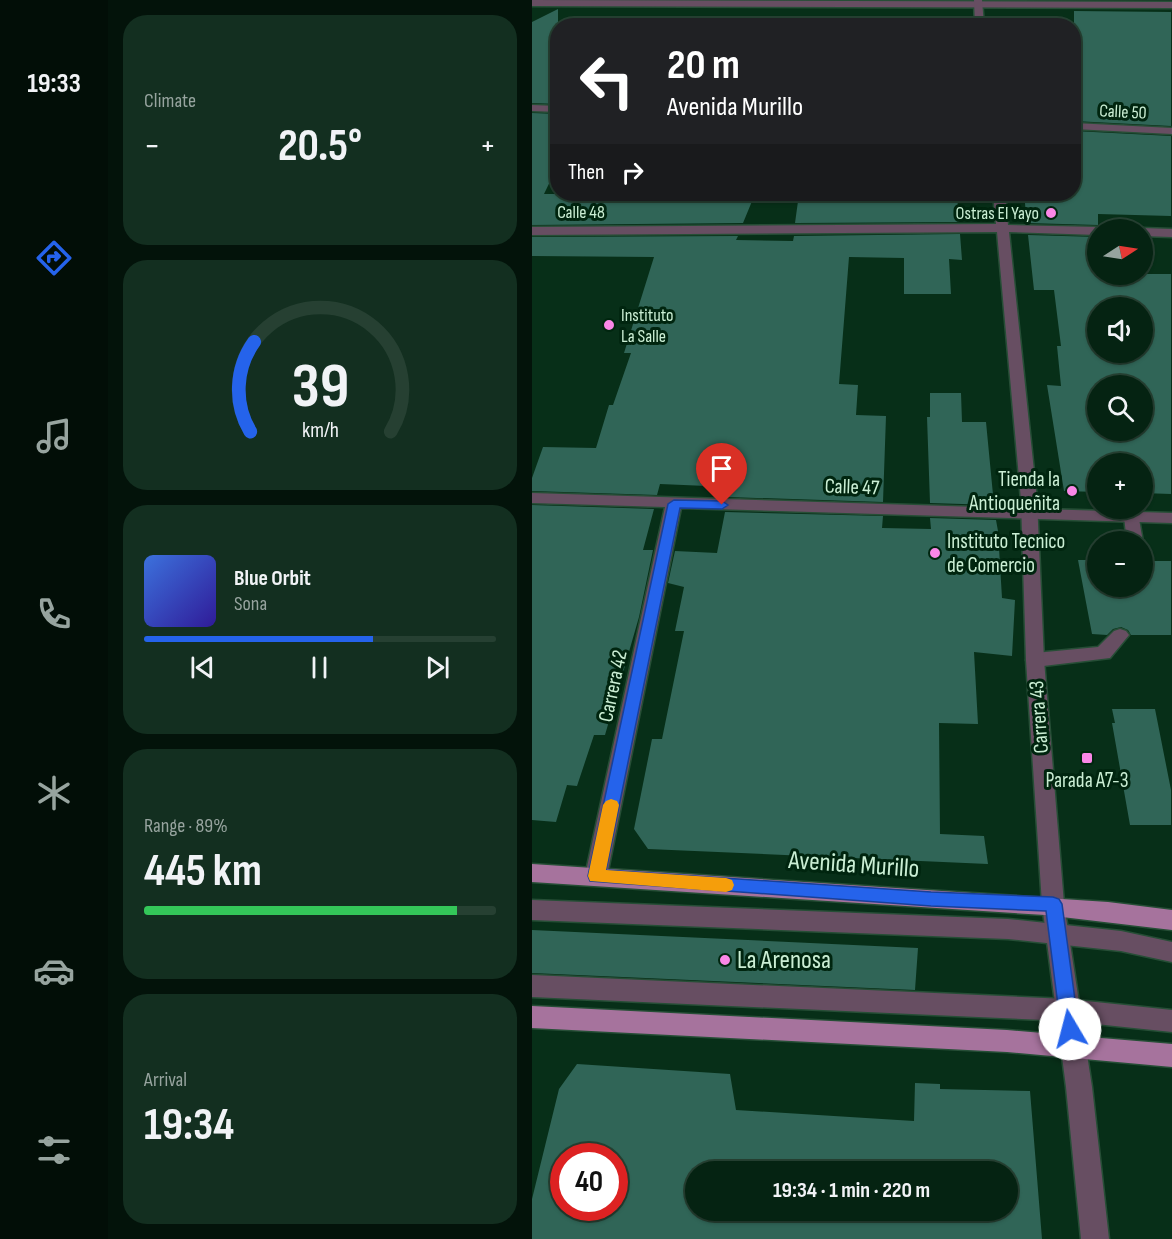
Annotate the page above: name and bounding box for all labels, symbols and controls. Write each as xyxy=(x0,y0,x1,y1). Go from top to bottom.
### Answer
text: 20 m xyxy=(667,40,740,91)
icon: left xyxy=(568,42,646,120)
text: 19:33 xyxy=(27,68,81,100)
text: Climate xyxy=(144,89,196,113)
text: Avenida Murillo xyxy=(667,91,803,123)
street label: Calle 50 xyxy=(1099,100,1147,124)
text: 20.5° xyxy=(278,119,362,174)
text: − xyxy=(144,126,160,166)
text: + xyxy=(480,126,496,166)
icon: right xyxy=(616,156,649,189)
text: Then xyxy=(568,159,604,186)
street label: Calle 48 xyxy=(557,202,605,223)
place label: Ostras El Yayo xyxy=(956,203,1039,224)
marker: Ostras El Yayo xyxy=(1044,206,1058,220)
north arrow xyxy=(1087,219,1153,285)
map controls xyxy=(1087,219,1153,597)
icon: directions xyxy=(33,237,75,279)
button: sound xyxy=(1087,297,1153,363)
place label: Instituto La Salle xyxy=(621,305,673,347)
marker: Instituto La Salle xyxy=(602,318,616,332)
text: 39 xyxy=(291,350,349,425)
button: search xyxy=(1087,375,1153,441)
icon: music xyxy=(33,415,75,457)
text: km/h xyxy=(301,418,339,443)
pin xyxy=(696,443,747,505)
icon: arrive xyxy=(705,452,738,485)
button: + xyxy=(1087,453,1153,519)
place label: Tienda la Antioqueñita xyxy=(968,467,1060,516)
street label: Calle 47 xyxy=(824,474,880,500)
marker: Tienda la Antioqueñita xyxy=(1065,484,1079,498)
place label: Instituto Tecnico de Comercio xyxy=(947,529,1065,578)
button: − xyxy=(1087,531,1153,597)
marker: Instituto Tecnico de Comercio xyxy=(928,546,942,560)
text: Blue Orbit xyxy=(234,565,311,592)
text: Sona xyxy=(234,592,267,616)
icon: phone xyxy=(33,593,75,635)
street label: Carrera 42 xyxy=(593,648,633,724)
icon: previous xyxy=(186,651,219,684)
icon: pause xyxy=(303,651,336,684)
icon: next xyxy=(421,651,454,684)
street label: Carrera 43 xyxy=(1024,680,1054,754)
marker: Parada A7-3 xyxy=(1080,751,1094,765)
place label: Parada A7-3 xyxy=(1045,768,1129,793)
icon: climate xyxy=(33,772,75,814)
text: Range · 89% xyxy=(144,814,228,838)
text: 445 km xyxy=(144,844,262,899)
street label: Avenida Murillo xyxy=(787,845,920,885)
place label: La Arenosa xyxy=(737,945,831,976)
icon: car xyxy=(33,950,75,992)
marker: La Arenosa xyxy=(718,953,732,967)
position arrow xyxy=(1038,997,1102,1061)
text: Arrival xyxy=(144,1068,187,1092)
text: 19:34 xyxy=(144,1098,234,1153)
icon: filters xyxy=(33,1129,75,1171)
speed limit sign: 40 xyxy=(550,1143,628,1221)
text: 19:34 · 1 min · 220 m xyxy=(773,1177,930,1204)

